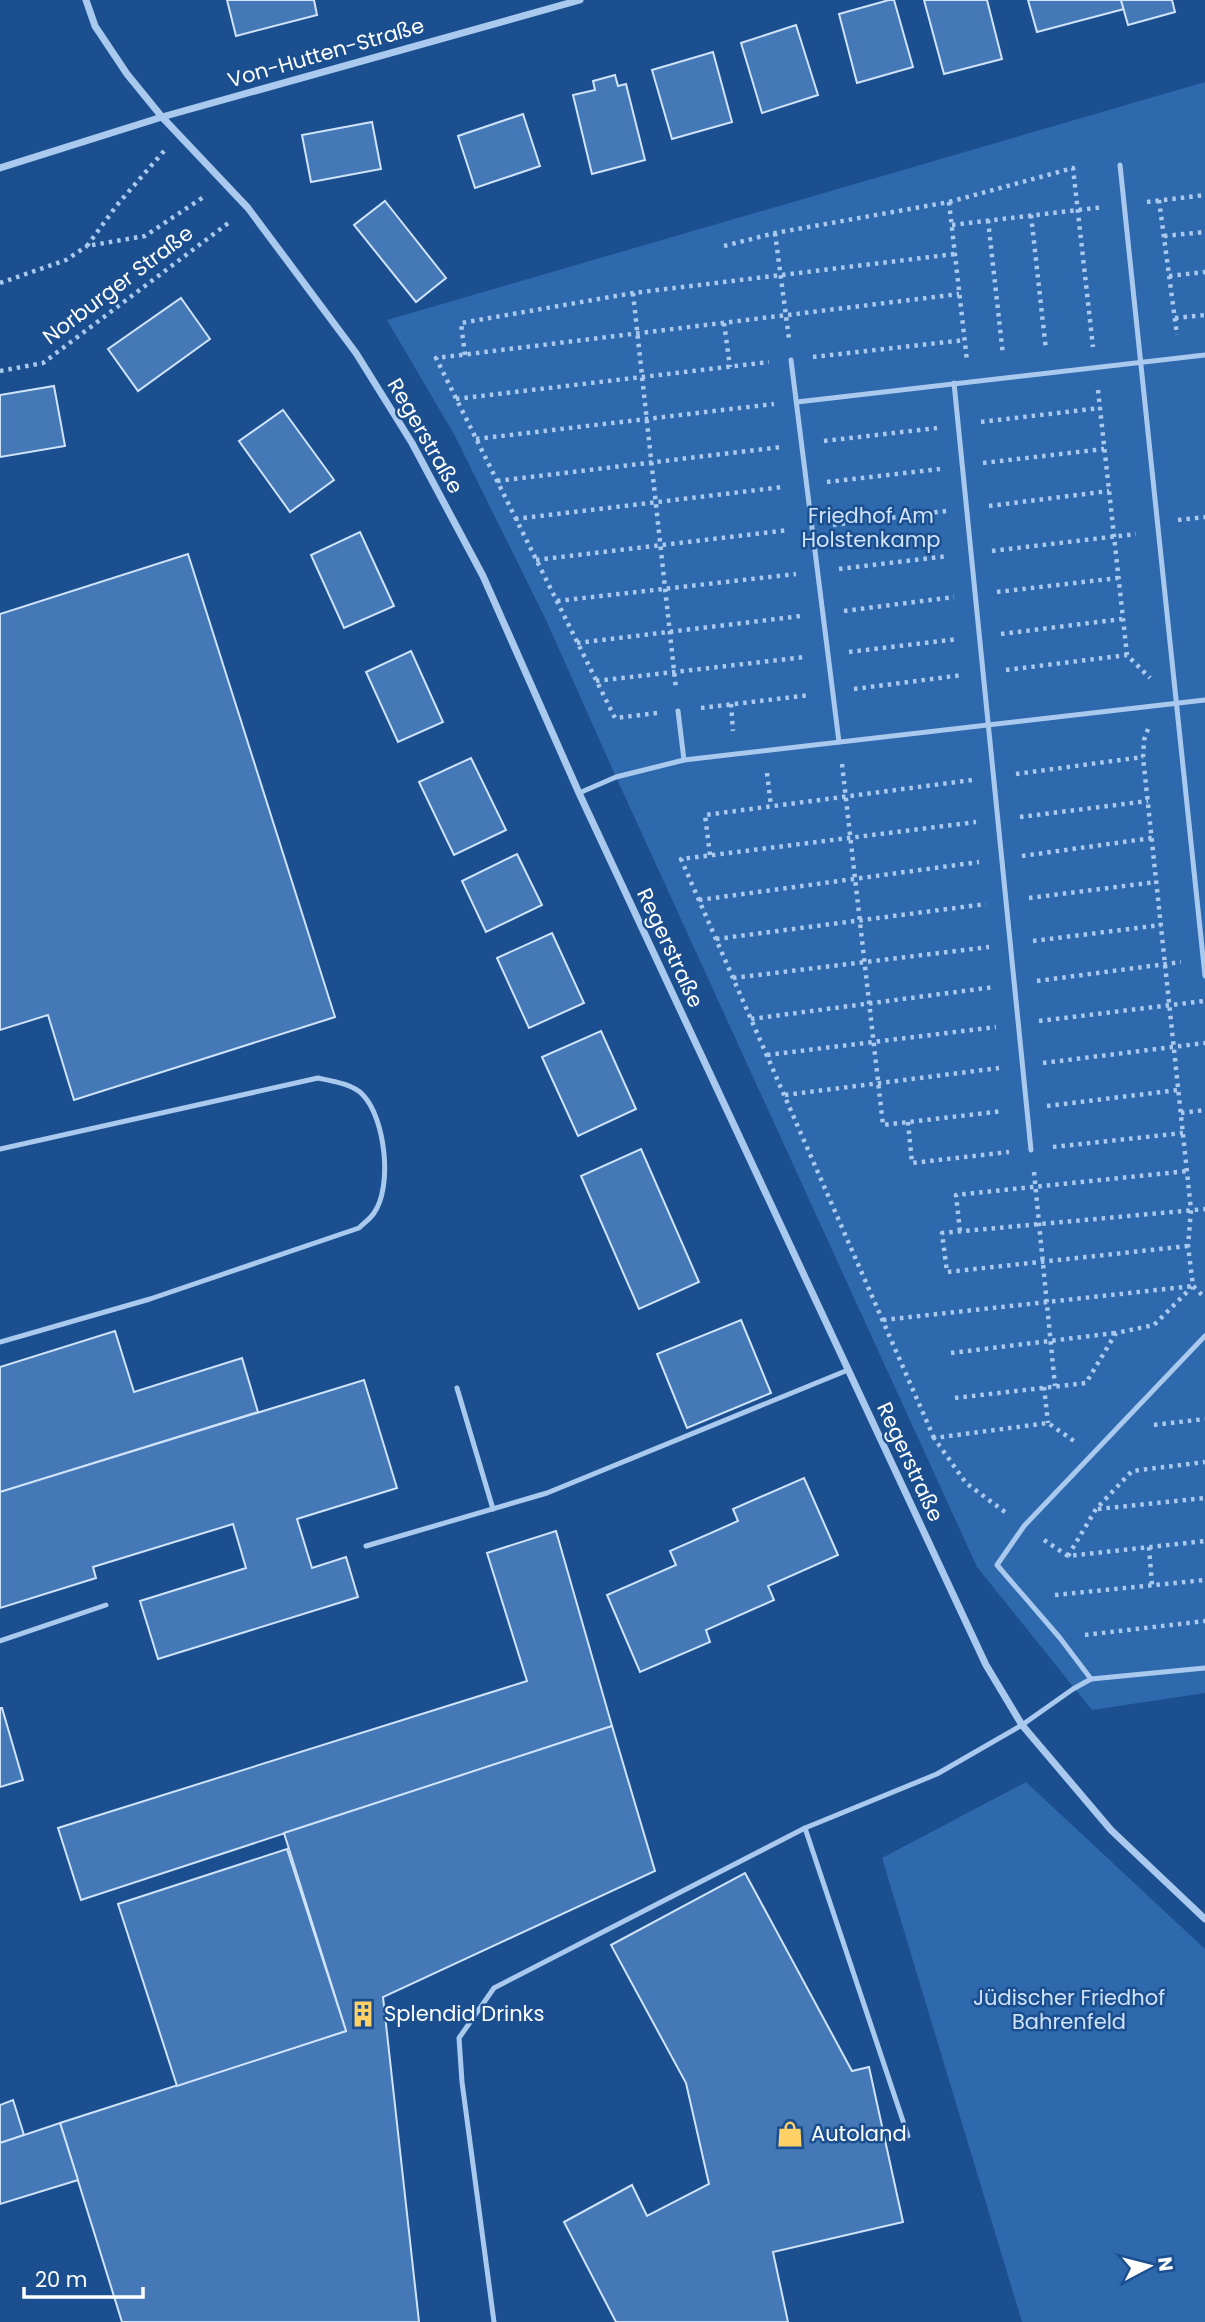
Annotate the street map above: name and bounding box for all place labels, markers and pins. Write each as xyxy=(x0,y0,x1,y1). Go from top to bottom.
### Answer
building icon: Splendid Drinks xyxy=(348,1999,378,2029)
place label: Splendid Drinks xyxy=(384,1999,544,2028)
shop icon: Autoland xyxy=(775,2119,805,2149)
place label: Autoland xyxy=(811,2119,907,2148)

